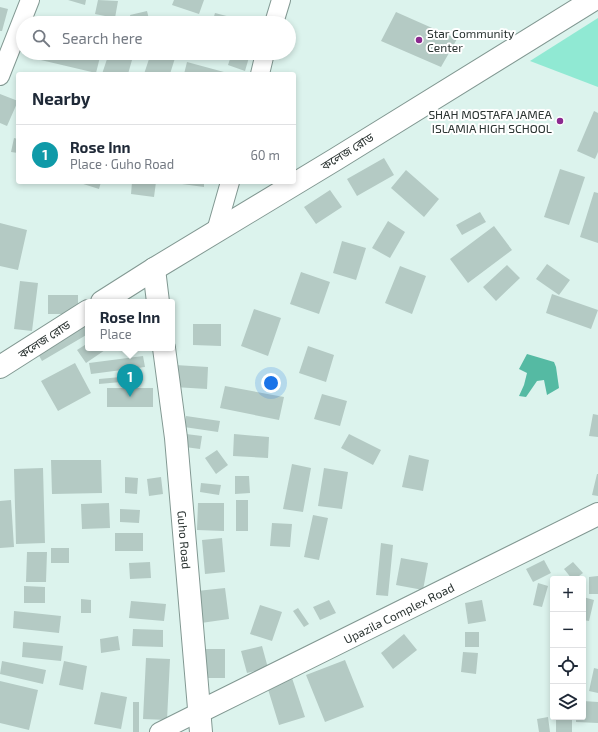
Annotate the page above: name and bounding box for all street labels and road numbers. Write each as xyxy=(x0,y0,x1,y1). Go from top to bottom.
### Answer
street label: কলেজ রোড xyxy=(317,129,376,173)
street label: কলেজ রোড xyxy=(15,317,73,361)
street label: Guho Road xyxy=(175,510,194,570)
street label: Upazila Complex Road xyxy=(341,580,456,646)

